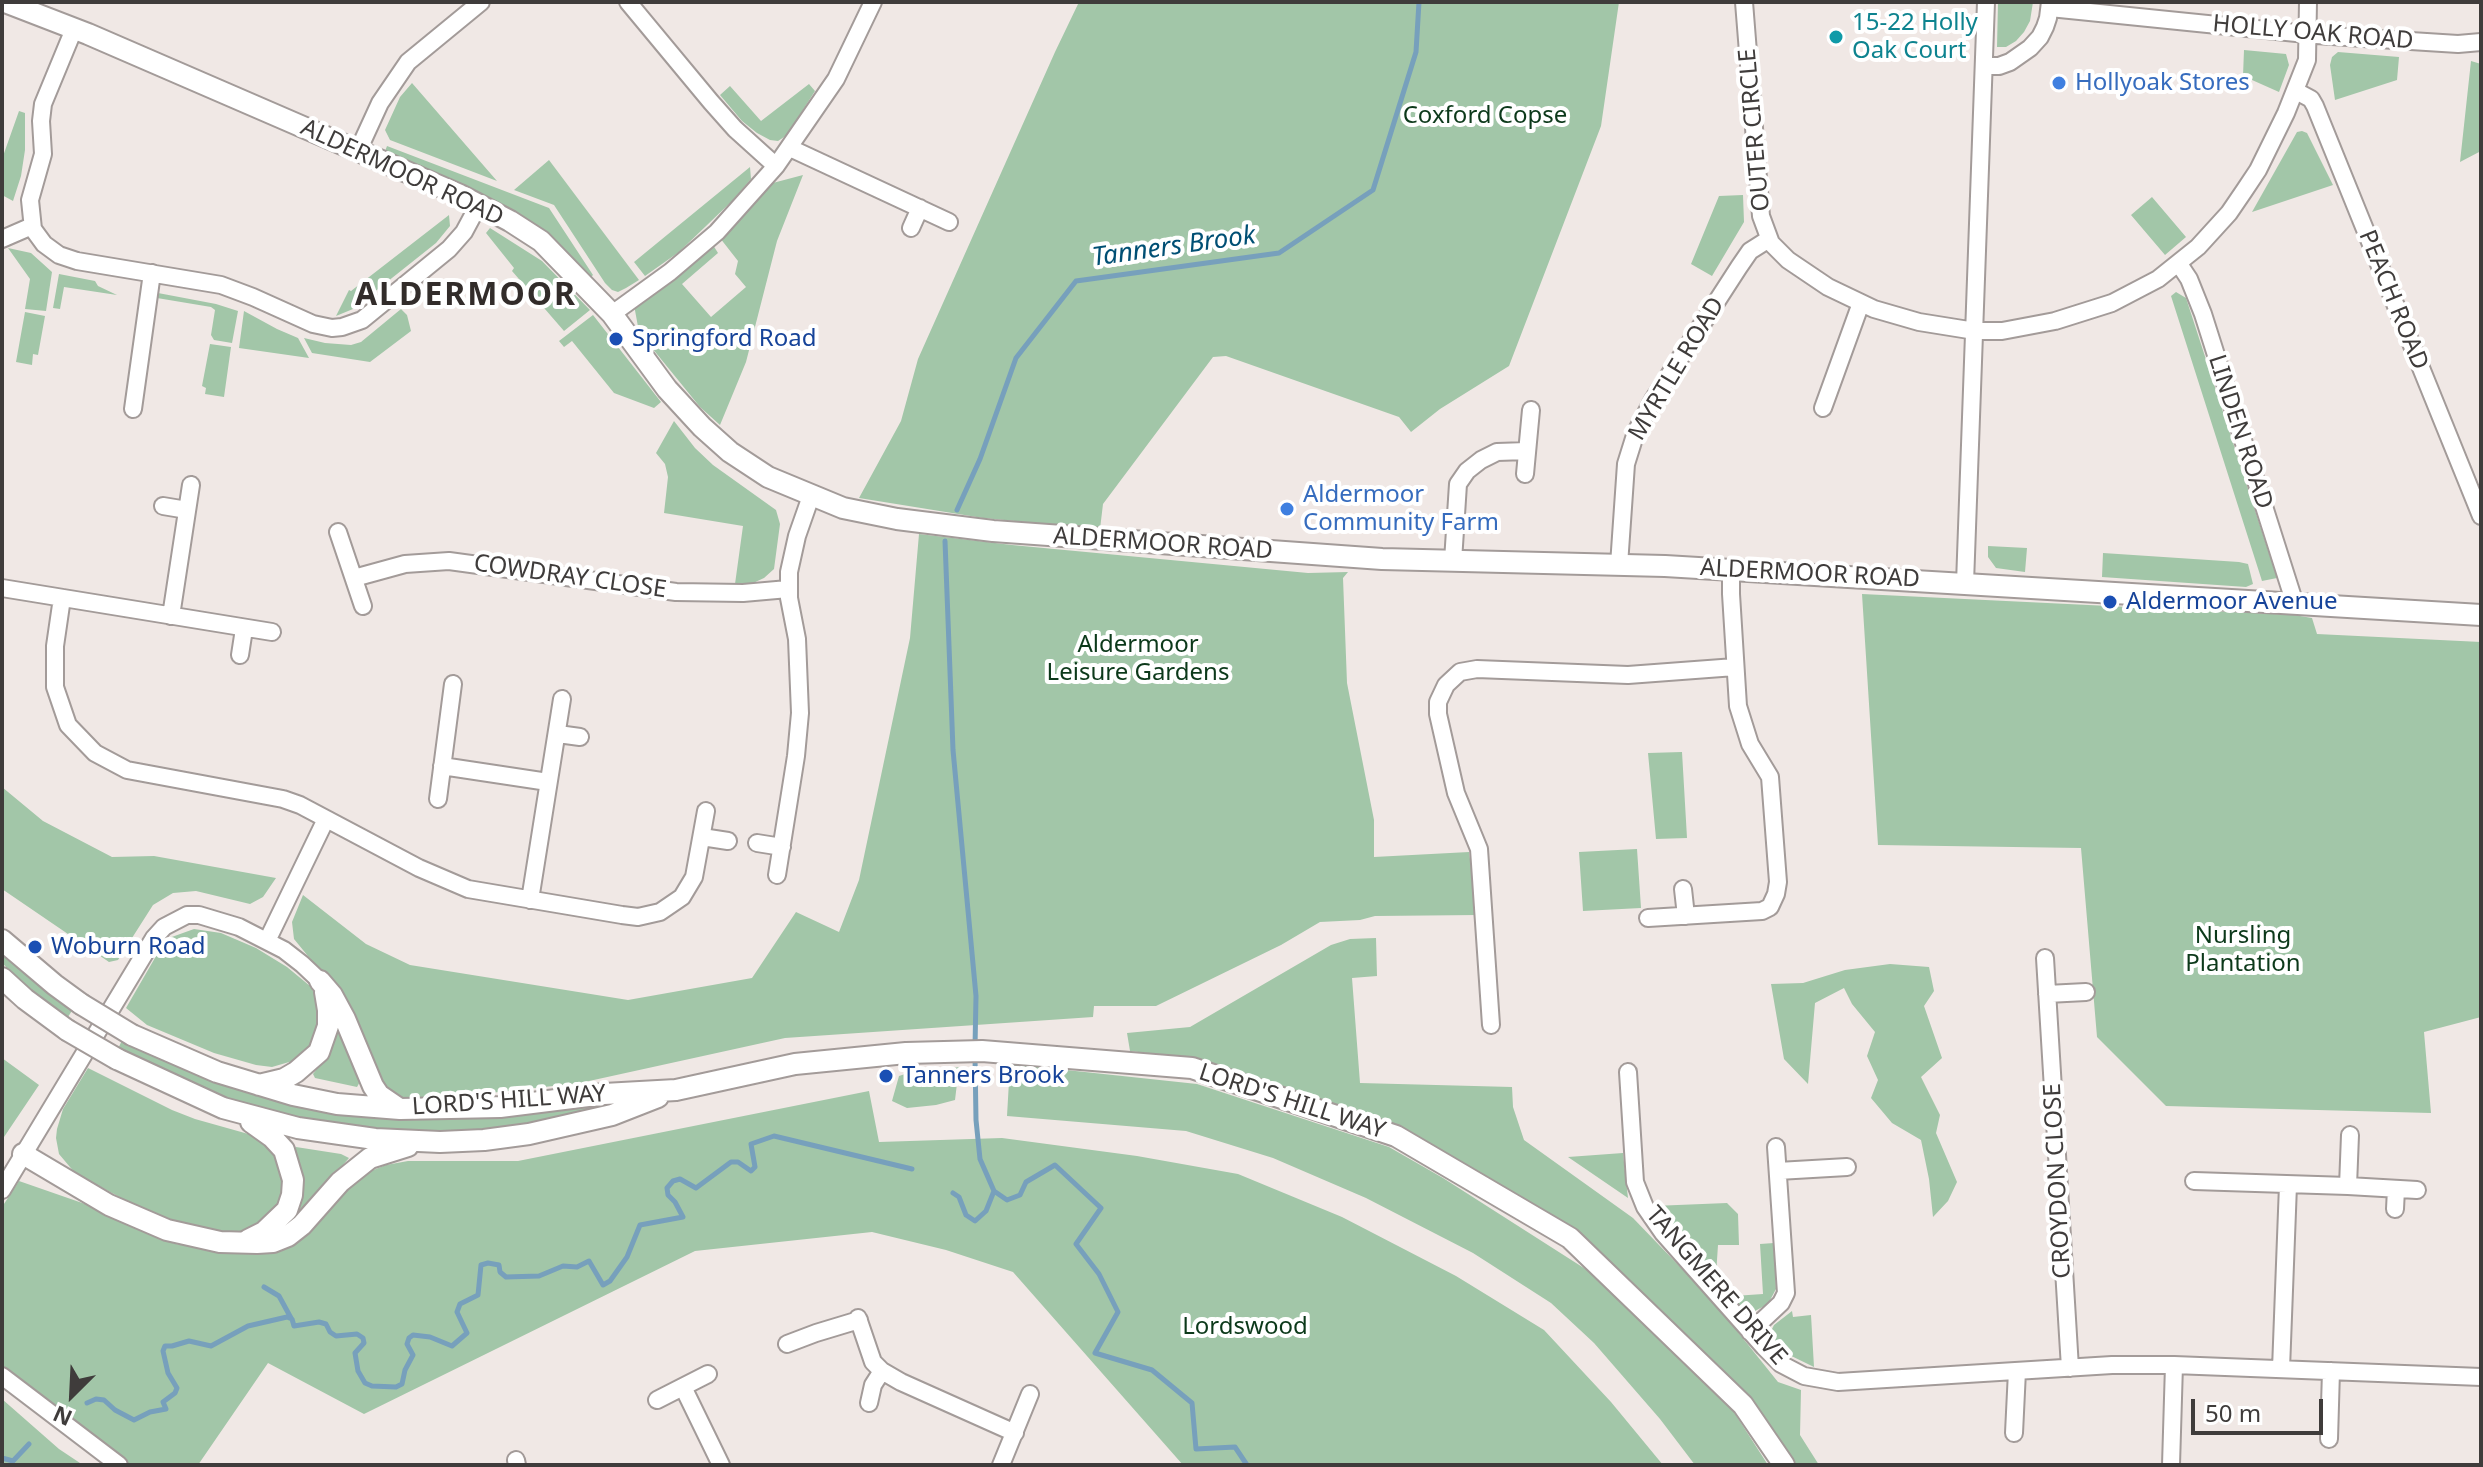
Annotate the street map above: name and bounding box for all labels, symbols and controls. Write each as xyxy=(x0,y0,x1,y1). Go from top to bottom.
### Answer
place label: 15-22 Holly Oak Court xyxy=(1852,9,1978,65)
street label: HOLLY OAK ROAD xyxy=(2211,10,2415,56)
marker: 15-22 Holly Oak Court xyxy=(1827,28,1845,46)
street label: OUTER CIRCLE xyxy=(1734,47,1776,213)
place label: Hollyoak Stores xyxy=(2075,69,2250,97)
marker: Hollyoak Stores xyxy=(2050,74,2068,92)
park label: Coxford Copse xyxy=(1403,102,1567,130)
street label: ALDERMOOR ROAD xyxy=(296,113,508,233)
water label: Tanners Brook xyxy=(1090,220,1258,274)
street label: PEACH ROAD xyxy=(2352,226,2434,374)
district label: ALDERMOOR xyxy=(355,277,577,315)
street label: MYRTLE ROAD xyxy=(1623,292,1731,446)
place label: Springford Road xyxy=(632,325,817,353)
marker: Springford Road xyxy=(607,330,625,348)
street label: LINDEN ROAD xyxy=(2202,351,2278,513)
place label: Aldermoor Community Farm xyxy=(1303,481,1499,537)
marker: Aldermoor Community Farm xyxy=(1278,500,1296,518)
street label: ALDERMOOR ROAD xyxy=(1052,522,1274,566)
street label: COWDRAY CLOSE xyxy=(472,549,668,605)
street label: ALDERMOOR ROAD xyxy=(1699,554,1921,594)
place label: Aldermoor Avenue xyxy=(2126,588,2338,616)
marker: Aldermoor Avenue xyxy=(2101,593,2119,611)
park label: Aldermoor Leisure Gardens xyxy=(1047,631,1229,687)
park label: Nursling Plantation xyxy=(2185,922,2301,978)
place label: Woburn Road xyxy=(51,933,206,961)
marker: Woburn Road xyxy=(26,938,44,956)
street label: LORD'S HILL WAY xyxy=(1195,1058,1389,1146)
place label: Tanners Brook xyxy=(902,1062,1065,1090)
marker: Tanners Brook xyxy=(877,1067,895,1085)
street label: LORD'S HILL WAY xyxy=(411,1080,607,1122)
street label: CROYDON CLOSE xyxy=(2039,1083,2077,1279)
street label: TANGMERE DRIVE xyxy=(1639,1201,1793,1371)
park label: Lordswood xyxy=(1182,1313,1308,1341)
north arrow xyxy=(32,1355,112,1435)
scale bar xyxy=(2195,1383,2327,1433)
text: 50 m xyxy=(2205,1396,2261,1429)
text: N xyxy=(48,1400,77,1434)

